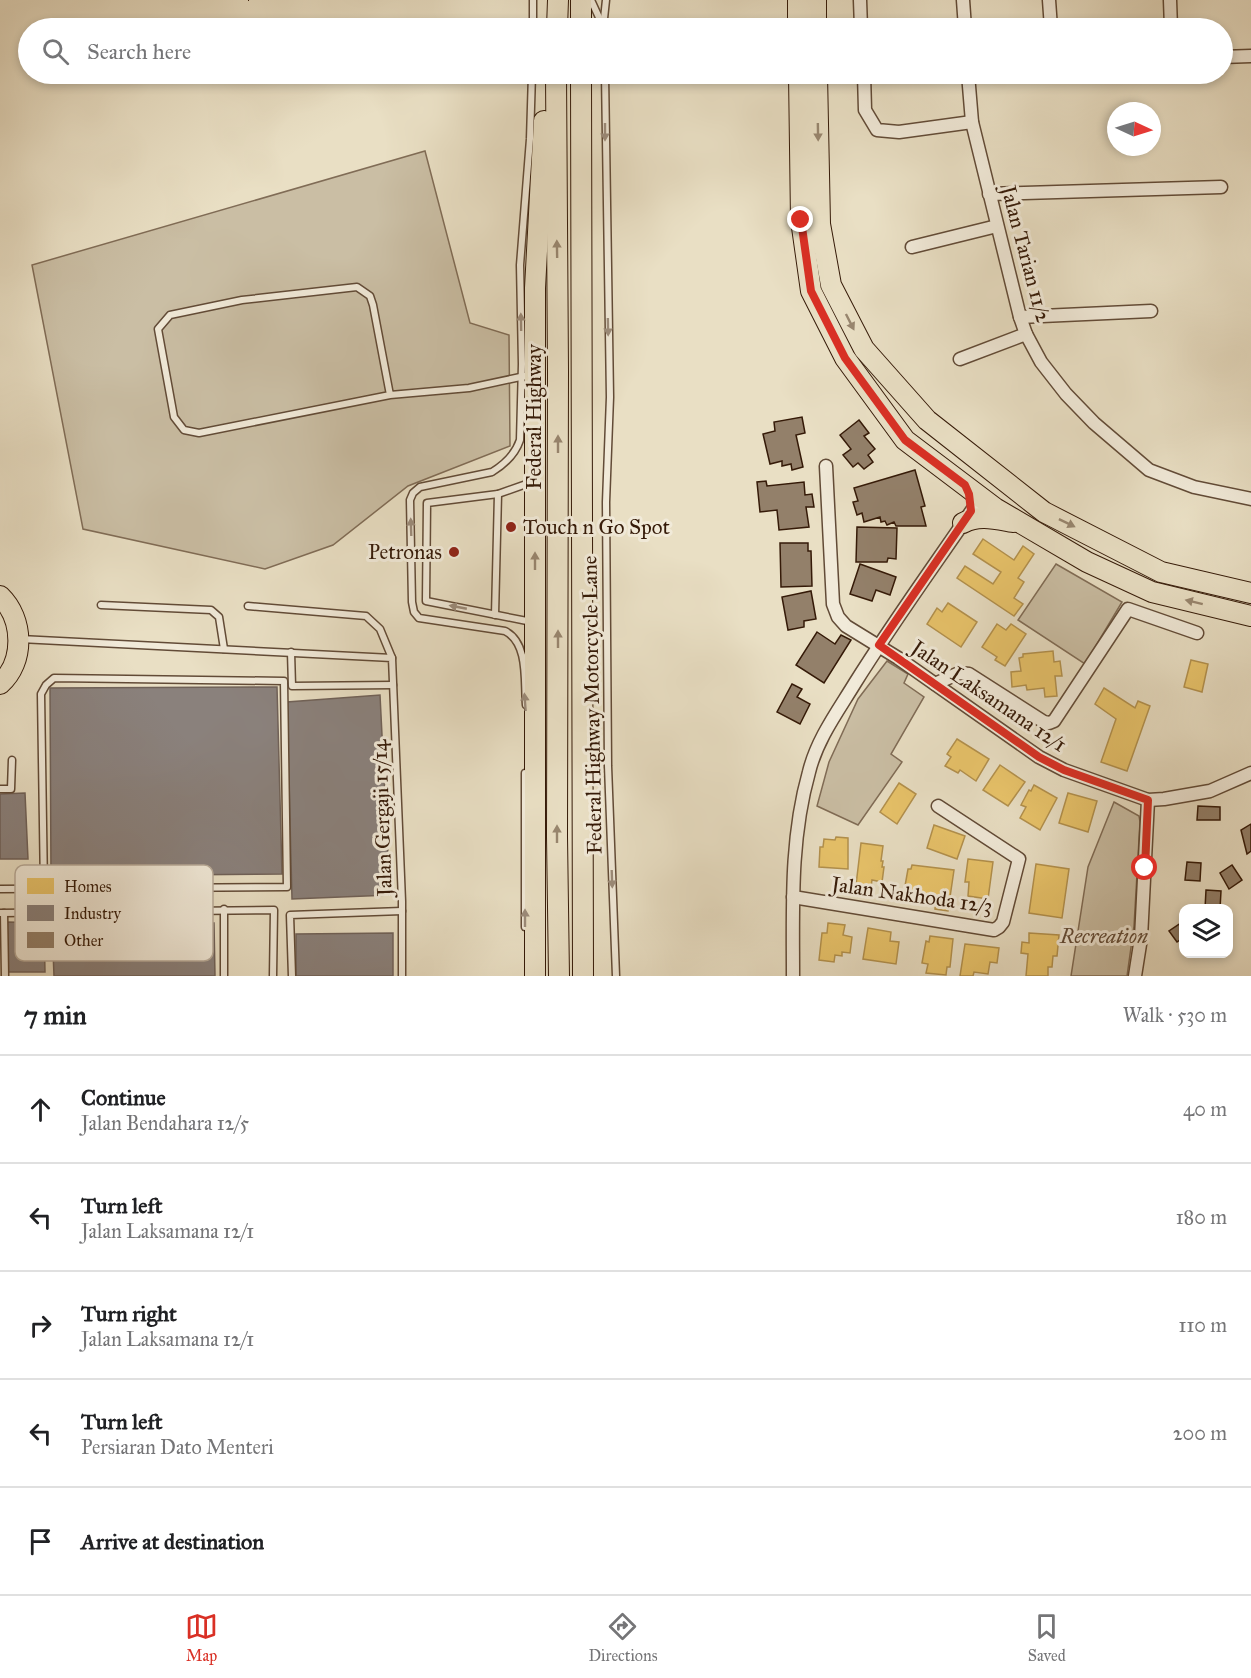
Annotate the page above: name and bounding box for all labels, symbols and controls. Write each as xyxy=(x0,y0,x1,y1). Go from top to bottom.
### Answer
search box xyxy=(18,18,1233,84)
icon: search xyxy=(39,35,72,68)
text: Search here xyxy=(87,38,191,65)
north arrow xyxy=(1107,102,1161,156)
one-way arrow xyxy=(600,122,610,141)
one-way arrow xyxy=(814,122,823,141)
street label: Jalan Tarian 11/2 xyxy=(995,181,1057,326)
route end xyxy=(787,206,813,232)
one-way arrow xyxy=(552,239,562,258)
one-way arrow xyxy=(516,312,526,331)
one-way arrow xyxy=(845,313,854,330)
one-way arrow xyxy=(604,317,613,336)
street label: Federal Highway xyxy=(521,343,547,490)
one-way arrow xyxy=(553,434,563,453)
place label: Touch n Go Spot xyxy=(523,514,670,540)
one-way arrow xyxy=(406,517,416,536)
one-way arrow xyxy=(1058,519,1075,528)
marker: Touch n Go Spot xyxy=(504,520,518,534)
place label: Petronas xyxy=(368,539,442,565)
marker: Petronas xyxy=(447,545,461,559)
one-way arrow xyxy=(530,551,540,570)
street label: Federal Highway Motorcycle Lane xyxy=(576,555,608,855)
one-way arrow xyxy=(1185,597,1203,607)
one-way arrow xyxy=(448,602,467,612)
one-way arrow xyxy=(553,629,562,648)
street label: Jalan Laksamana 12/1 xyxy=(905,633,1072,758)
one-way arrow xyxy=(521,692,530,711)
street label: Jalan Gergaji 15/14 xyxy=(366,738,398,899)
one-way arrow xyxy=(552,824,562,843)
route start xyxy=(1131,854,1157,880)
legend xyxy=(15,865,213,961)
one-way arrow xyxy=(607,869,617,888)
street label: Jalan Nakhoda 12/3 xyxy=(828,871,994,919)
text: Homes xyxy=(64,877,112,896)
text: Industry xyxy=(64,904,122,923)
map controls xyxy=(1179,904,1233,958)
button: layers xyxy=(1179,904,1233,958)
one-way arrow xyxy=(520,908,530,927)
park label: Recreation xyxy=(1059,923,1148,949)
text: Other xyxy=(64,931,103,950)
text: 7 min xyxy=(24,999,87,1031)
text: Walk · 530 m xyxy=(1123,1003,1227,1027)
text: Continue xyxy=(81,1084,166,1111)
icon: ahead xyxy=(24,1093,57,1126)
text: 40 m xyxy=(1183,1097,1227,1121)
text: Jalan Bendahara 12/5 xyxy=(81,1111,249,1135)
text: Turn left xyxy=(81,1192,163,1219)
icon: left xyxy=(24,1201,57,1234)
text: 180 m xyxy=(1176,1205,1227,1229)
text: Jalan Laksamana 12/1 xyxy=(81,1219,254,1243)
text: Turn right xyxy=(81,1300,177,1327)
icon: right xyxy=(24,1309,57,1342)
text: 110 m xyxy=(1179,1313,1227,1337)
text: Jalan Laksamana 12/1 xyxy=(81,1327,254,1351)
text: Turn left xyxy=(81,1408,163,1435)
icon: left xyxy=(24,1417,57,1450)
text: 200 m xyxy=(1173,1421,1227,1445)
text: Persiaran Dato Menteri xyxy=(81,1435,274,1459)
icon: arrive xyxy=(24,1525,57,1558)
text: Arrive at destination xyxy=(81,1528,264,1555)
tab: Map xyxy=(185,1610,218,1665)
tab: Directions xyxy=(588,1610,657,1665)
tab: Saved xyxy=(1028,1610,1066,1665)

